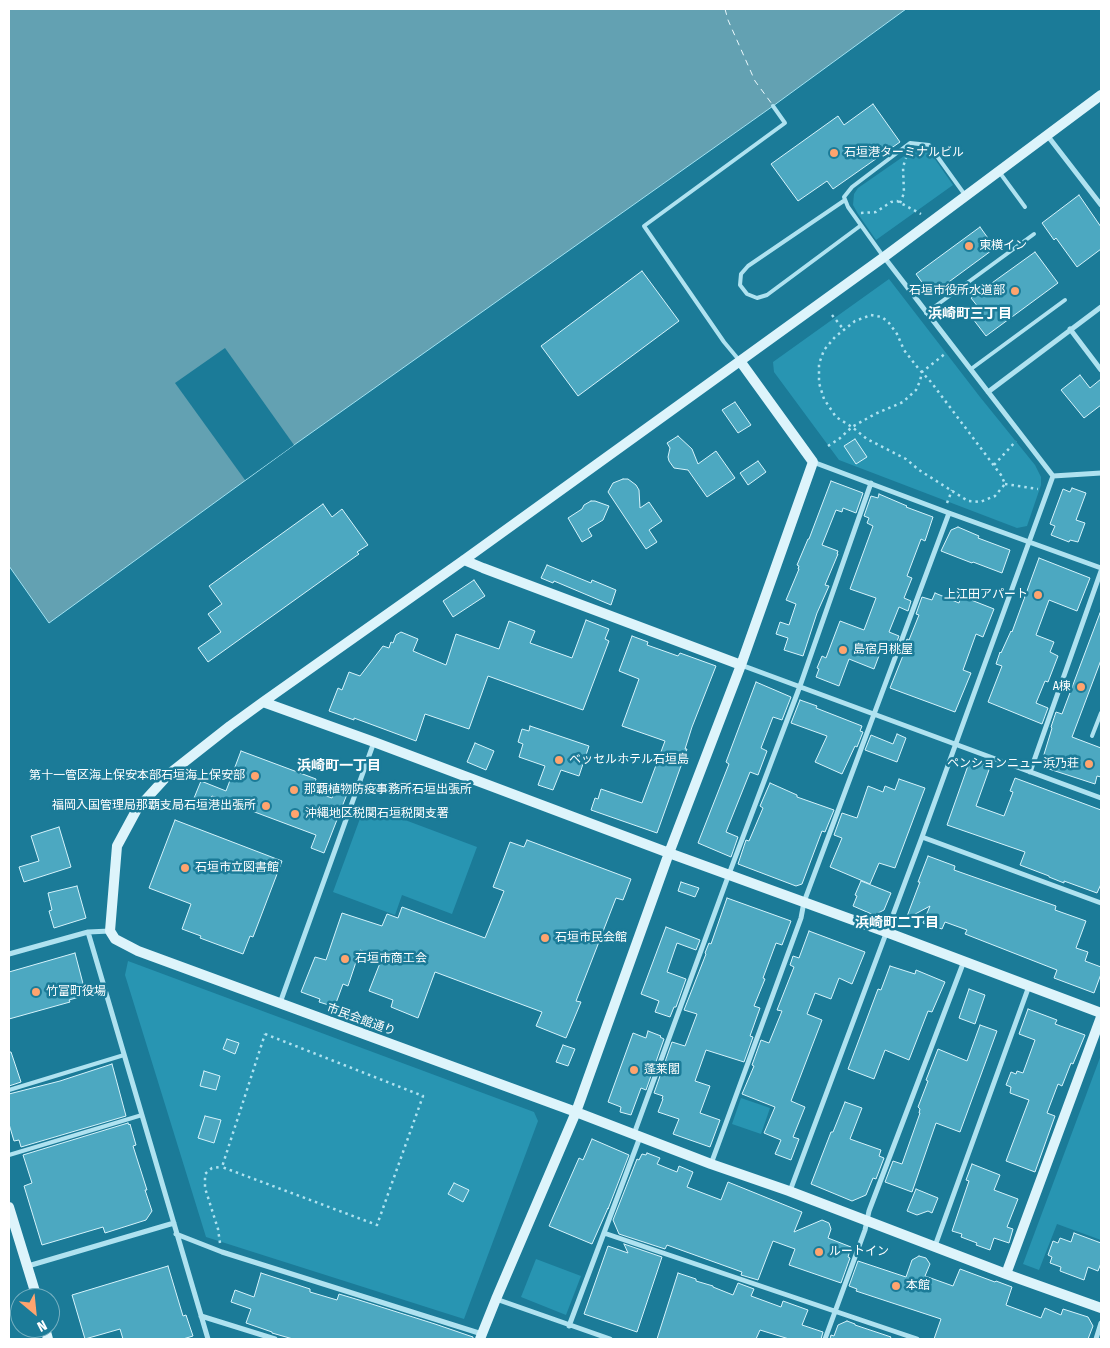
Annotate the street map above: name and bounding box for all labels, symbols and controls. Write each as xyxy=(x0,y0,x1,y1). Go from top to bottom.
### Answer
place label: 石垣港ターミナルビル xyxy=(844,146,964,160)
marker: 石垣港ターミナルビル xyxy=(828,147,840,159)
place label: 東横イン xyxy=(979,239,1027,253)
marker: 東横イン xyxy=(963,240,975,252)
place label: 石垣市役所水道部 xyxy=(909,284,1005,298)
marker: 石垣市役所水道部 xyxy=(1009,285,1021,297)
district label: 浜崎町三丁目 xyxy=(928,306,1012,322)
place label: 上江田アパート xyxy=(944,588,1028,602)
marker: 上江田アパート xyxy=(1032,589,1044,601)
place label: 島宿月桃屋 xyxy=(853,643,913,657)
marker: 島宿月桃屋 xyxy=(837,644,849,656)
place label: A棟 xyxy=(1053,680,1071,694)
marker: A棟 xyxy=(1075,681,1087,693)
place label: ベッセルホテル石垣島 xyxy=(569,753,689,767)
marker: ベッセルホテル石垣島 xyxy=(553,754,565,766)
place label: ペンションニュー浜乃荘 xyxy=(947,757,1079,771)
district label: 浜崎町一丁目 xyxy=(297,758,381,774)
marker: ペンションニュー浜乃荘 xyxy=(1083,758,1095,770)
place label: 第十一管区海上保安本部石垣海上保安部 xyxy=(29,769,245,783)
marker: 第十一管区海上保安本部石垣海上保安部 xyxy=(249,770,261,782)
place label: 那覇植物防疫事務所石垣出張所 xyxy=(304,783,472,797)
marker: 那覇植物防疫事務所石垣出張所 xyxy=(288,784,300,796)
place label: 福岡入国管理局那覇支局石垣港出張所 xyxy=(52,799,256,813)
marker: 福岡入国管理局那覇支局石垣港出張所 xyxy=(260,800,272,812)
place label: 沖縄地区税関石垣税関支署 xyxy=(305,807,449,821)
marker: 沖縄地区税関石垣税関支署 xyxy=(289,808,301,820)
place label: 石垣市立図書館 xyxy=(195,861,279,875)
marker: 石垣市立図書館 xyxy=(179,862,191,874)
district label: 浜崎町二丁目 xyxy=(855,915,939,931)
place label: 石垣市民会館 xyxy=(555,931,627,945)
marker: 石垣市民会館 xyxy=(539,932,551,944)
place label: 石垣市商工会 xyxy=(355,952,427,966)
marker: 石垣市商工会 xyxy=(339,953,351,965)
place label: 竹富町役場 xyxy=(46,985,106,999)
marker: 竹富町役場 xyxy=(30,986,42,998)
street label: 市民会館通り xyxy=(325,1001,397,1039)
place label: 蓬莱閣 xyxy=(644,1063,680,1077)
marker: 蓬莱閣 xyxy=(628,1064,640,1076)
place label: ルートイン xyxy=(829,1245,889,1259)
marker: ルートイン xyxy=(813,1246,825,1258)
place label: 本館 xyxy=(906,1279,930,1293)
marker: 本館 xyxy=(890,1280,902,1292)
north arrow xyxy=(10,1288,60,1338)
text: N xyxy=(34,1316,50,1335)

